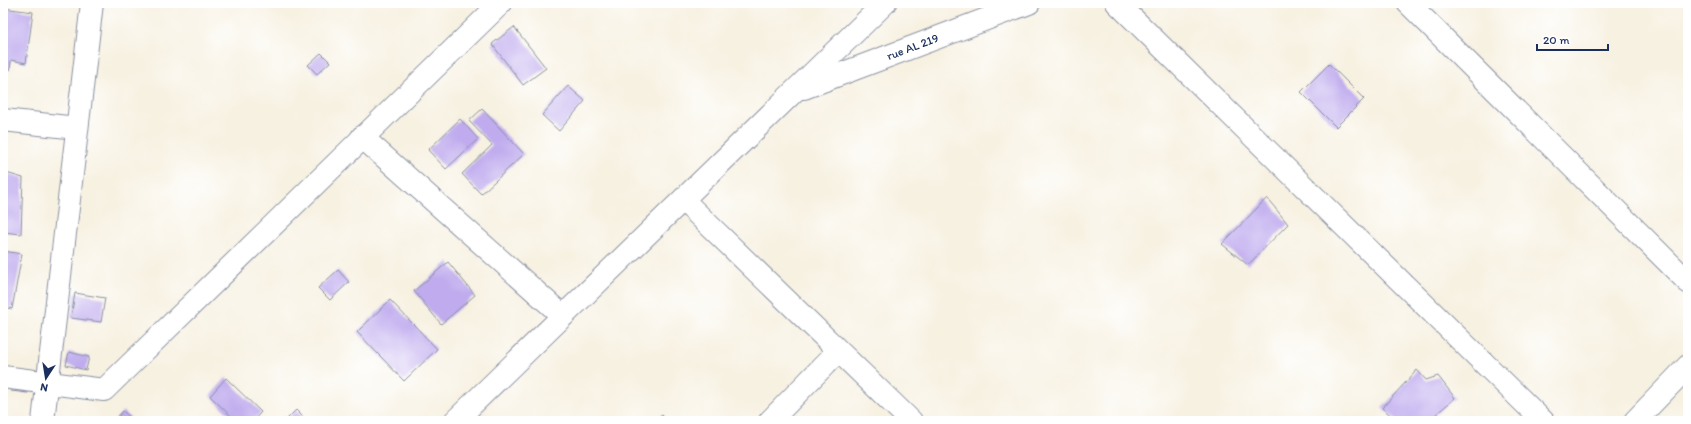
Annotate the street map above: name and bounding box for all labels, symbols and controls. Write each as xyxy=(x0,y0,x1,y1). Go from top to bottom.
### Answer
scale bar xyxy=(1537,26,1608,52)
street label: rue AL 219 xyxy=(885,31,940,63)
text: 20 m xyxy=(1543,33,1570,47)
north arrow xyxy=(26,358,66,398)
text: N xyxy=(39,380,49,394)

